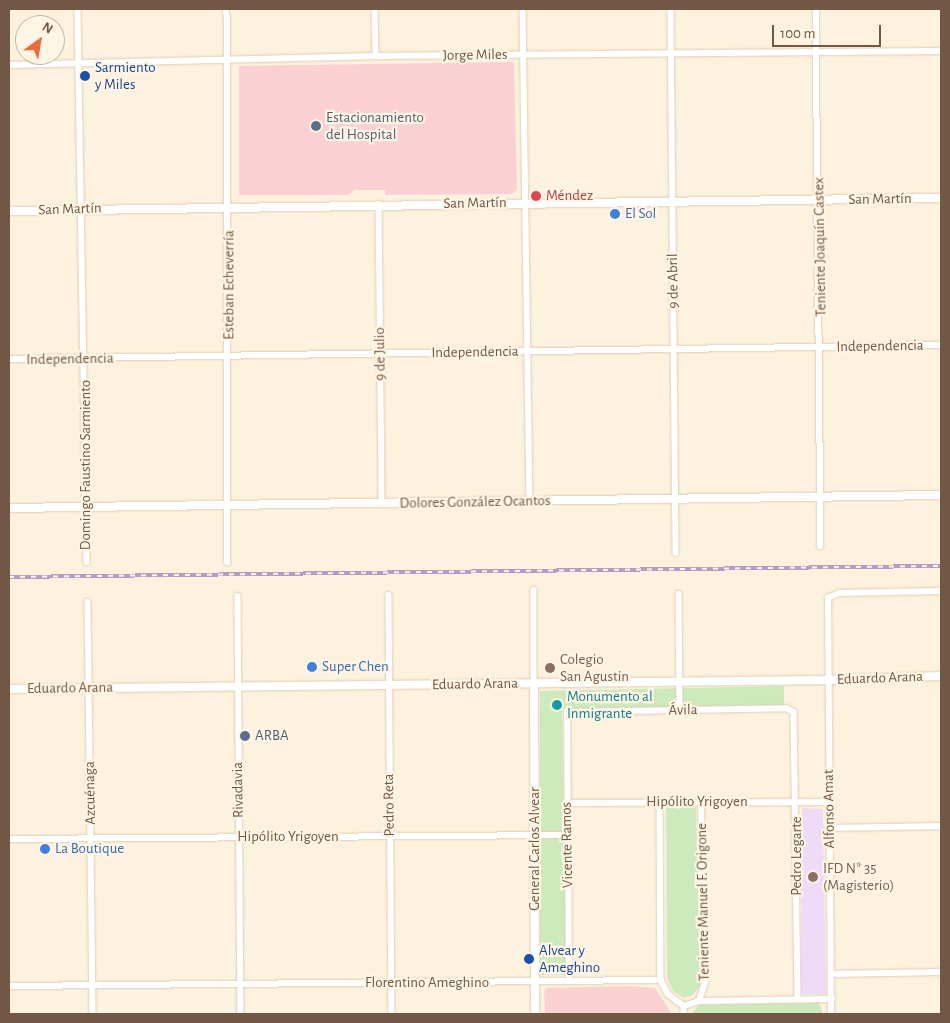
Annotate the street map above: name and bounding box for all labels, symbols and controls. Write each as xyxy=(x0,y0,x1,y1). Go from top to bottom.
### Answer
north arrow xyxy=(15,15,65,65)
scale bar xyxy=(775,15,884,47)
text: N xyxy=(40,20,55,37)
text: 100 m xyxy=(780,26,815,41)
street label: Jorge Miles xyxy=(442,45,508,65)
place label: Sarmiento y Miles xyxy=(95,58,156,93)
marker: Sarmiento y Miles xyxy=(79,70,91,82)
place label: Estacionamiento del Hospital xyxy=(326,108,424,143)
marker: Estacionamiento del Hospital xyxy=(310,120,322,132)
street label: Teniente Joaquín Castex xyxy=(810,177,830,317)
place label: Méndez xyxy=(546,187,593,205)
street label: San Martín xyxy=(848,189,912,209)
marker: Méndez xyxy=(530,190,542,202)
street label: San Martín xyxy=(443,193,507,213)
street label: San Martín xyxy=(38,199,102,219)
place label: El Sol xyxy=(625,205,656,223)
marker: El Sol xyxy=(609,208,621,220)
street label: Esteban Echeverría xyxy=(220,230,238,340)
street label: 9 de Abril xyxy=(664,253,682,309)
street label: 9 de Julio xyxy=(371,327,389,381)
street label: Independencia xyxy=(836,336,924,356)
street label: Independencia xyxy=(431,342,519,362)
street label: Independencia xyxy=(26,349,114,369)
street label: Domingo Faustino Sarmiento xyxy=(77,380,95,550)
street label: Dolores González Ocantos xyxy=(399,492,551,512)
place label: Colegio San Agustin xyxy=(560,650,629,685)
place label: Super Chen xyxy=(322,658,389,676)
marker: Super Chen xyxy=(306,661,318,673)
marker: Colegio San Agustin xyxy=(544,662,556,674)
street label: Eduardo Arana xyxy=(837,668,923,688)
street label: Eduardo Arana xyxy=(432,674,518,694)
street label: Eduardo Arana xyxy=(27,678,113,698)
place label: Monumento al Inmigrante xyxy=(567,687,653,722)
marker: Monumento al Inmigrante xyxy=(551,699,563,711)
street label: Ávila xyxy=(668,701,698,719)
place label: ARBA xyxy=(255,727,289,745)
marker: ARBA xyxy=(239,730,251,742)
street label: Azcuénaga xyxy=(80,761,100,825)
street label: Rivadavia xyxy=(229,762,247,818)
street label: Alfonso Amat xyxy=(819,769,839,849)
street label: Pedro Reta xyxy=(379,773,399,837)
street label: General Carlos Alvear xyxy=(526,787,544,911)
street label: Hipólito Yrigoyen xyxy=(646,793,748,811)
street label: Vicente Ramos xyxy=(557,802,577,888)
street label: Pedro Legarte xyxy=(788,816,806,896)
street label: Teniente Manuel F. Origone xyxy=(693,823,713,981)
street label: Hipólito Yrigoyen xyxy=(237,828,339,846)
place label: La Boutique xyxy=(55,840,124,858)
marker: La Boutique xyxy=(39,843,51,855)
place label: IFD N* 35 (Magisterio) xyxy=(823,859,894,894)
marker: IFD N* 35 (Magisterio) xyxy=(807,871,819,883)
place label: Alvear y Ameghino xyxy=(539,941,600,976)
marker: Alvear y Ameghino xyxy=(523,953,535,965)
street label: Florentino Ameghino xyxy=(365,974,489,992)

